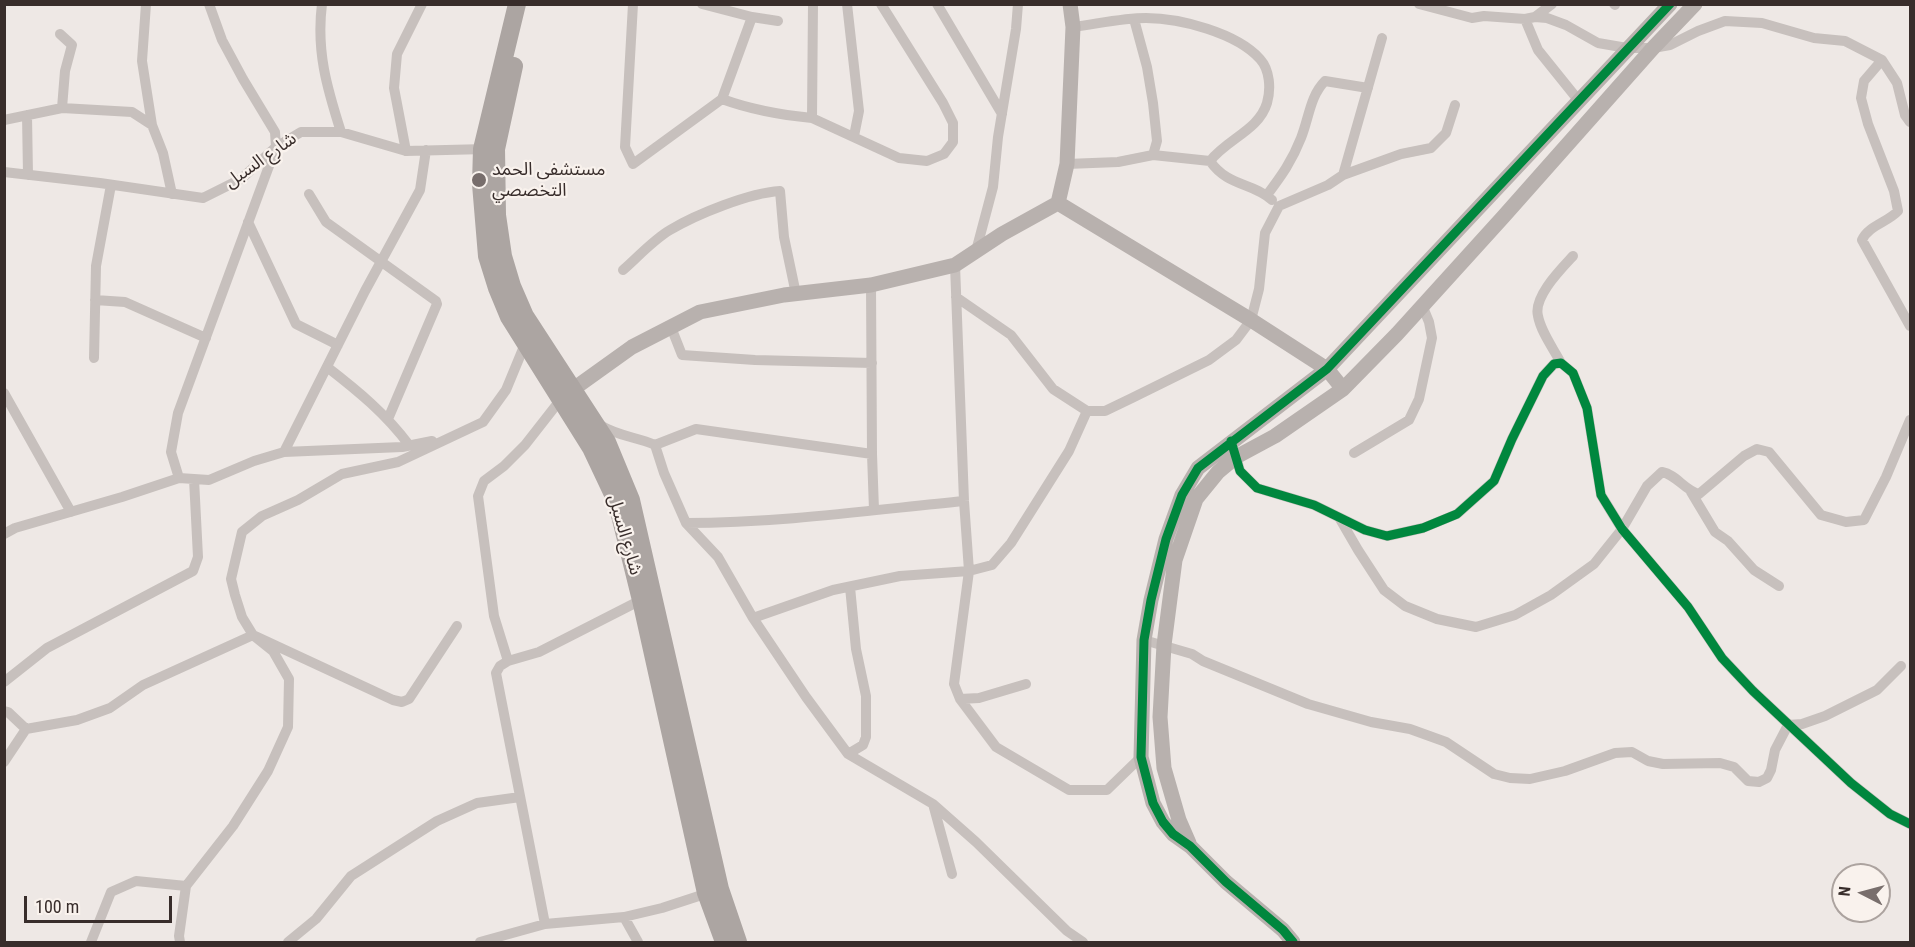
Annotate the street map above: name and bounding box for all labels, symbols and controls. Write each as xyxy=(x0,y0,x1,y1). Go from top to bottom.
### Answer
street label: شارع السبل xyxy=(221,128,301,194)
place label: مستشفى الحمد التخصصي xyxy=(492,159,605,201)
marker: مستشفى الحمد التخصصي xyxy=(470,171,488,189)
street label: شارع السبل xyxy=(602,492,646,578)
north arrow xyxy=(1831,863,1891,923)
scale bar xyxy=(27,884,176,922)
text: N xyxy=(1835,885,1855,897)
text: 100 m xyxy=(35,896,79,917)

